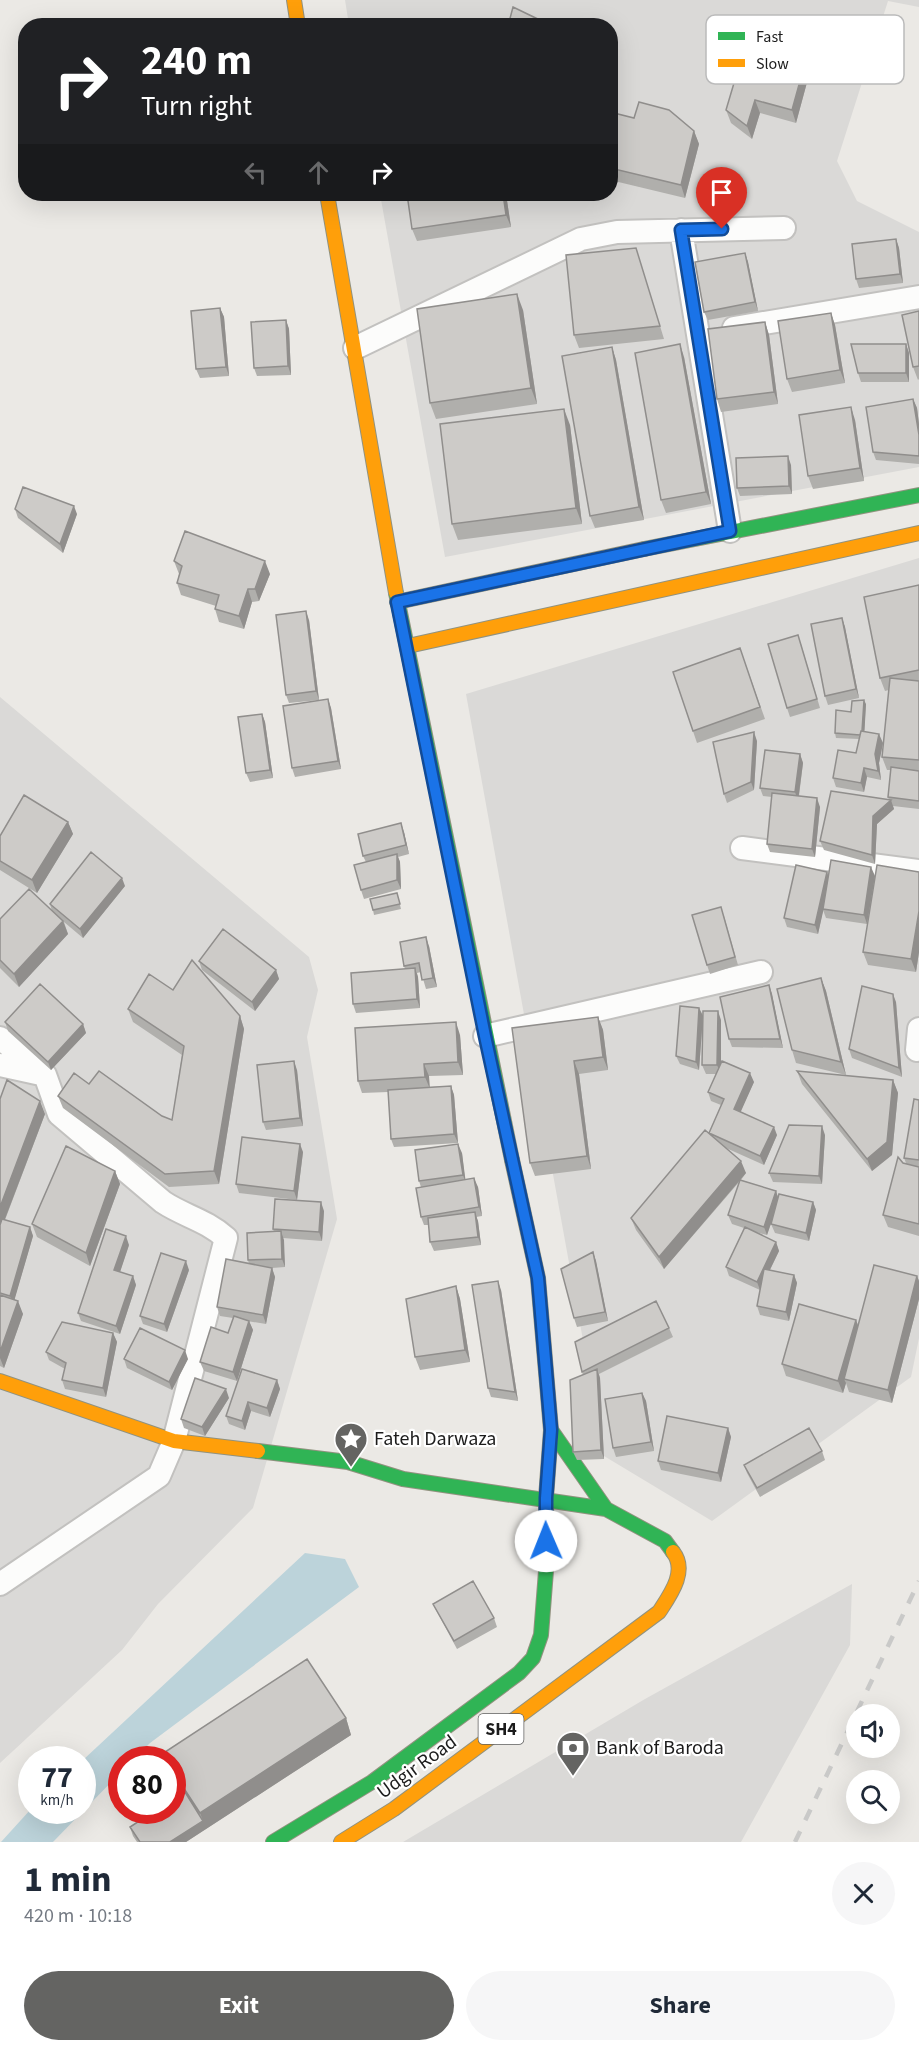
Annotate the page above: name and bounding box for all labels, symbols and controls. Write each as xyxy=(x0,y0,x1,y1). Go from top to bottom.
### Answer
legend xyxy=(706,15,904,84)
text: Fast xyxy=(756,26,784,48)
text: 240 m xyxy=(141,31,252,91)
icon: right xyxy=(42,42,120,120)
text: Slow xyxy=(756,53,789,75)
text: Turn right xyxy=(141,87,252,126)
icon: left xyxy=(239,156,272,189)
icon: ahead xyxy=(302,156,335,189)
icon: right xyxy=(365,156,398,189)
pin xyxy=(696,167,747,229)
icon: arrive xyxy=(705,176,738,209)
place icon: Fateh Darwaza xyxy=(333,1421,369,1468)
place label: Fateh Darwaza xyxy=(374,1425,496,1453)
position arrow xyxy=(514,1509,578,1573)
map controls xyxy=(846,1704,900,1824)
button: sound xyxy=(846,1704,900,1758)
road number: SH4 xyxy=(478,1714,524,1744)
street label: Udgir Road xyxy=(371,1728,463,1806)
bank icon: Bank of Baroda xyxy=(555,1730,591,1777)
place label: Bank of Baroda xyxy=(596,1734,724,1762)
speed limit sign: 80 xyxy=(108,1746,186,1824)
text: 77 xyxy=(41,1756,73,1799)
button: search xyxy=(846,1770,900,1824)
text: km/h xyxy=(40,1790,74,1811)
text: 1 min xyxy=(24,1854,112,1905)
button: close xyxy=(832,1862,895,1925)
text: 420 m · 10:18 xyxy=(24,1902,132,1930)
button: Exit xyxy=(24,1971,454,2040)
button: Share xyxy=(466,1971,895,2040)

